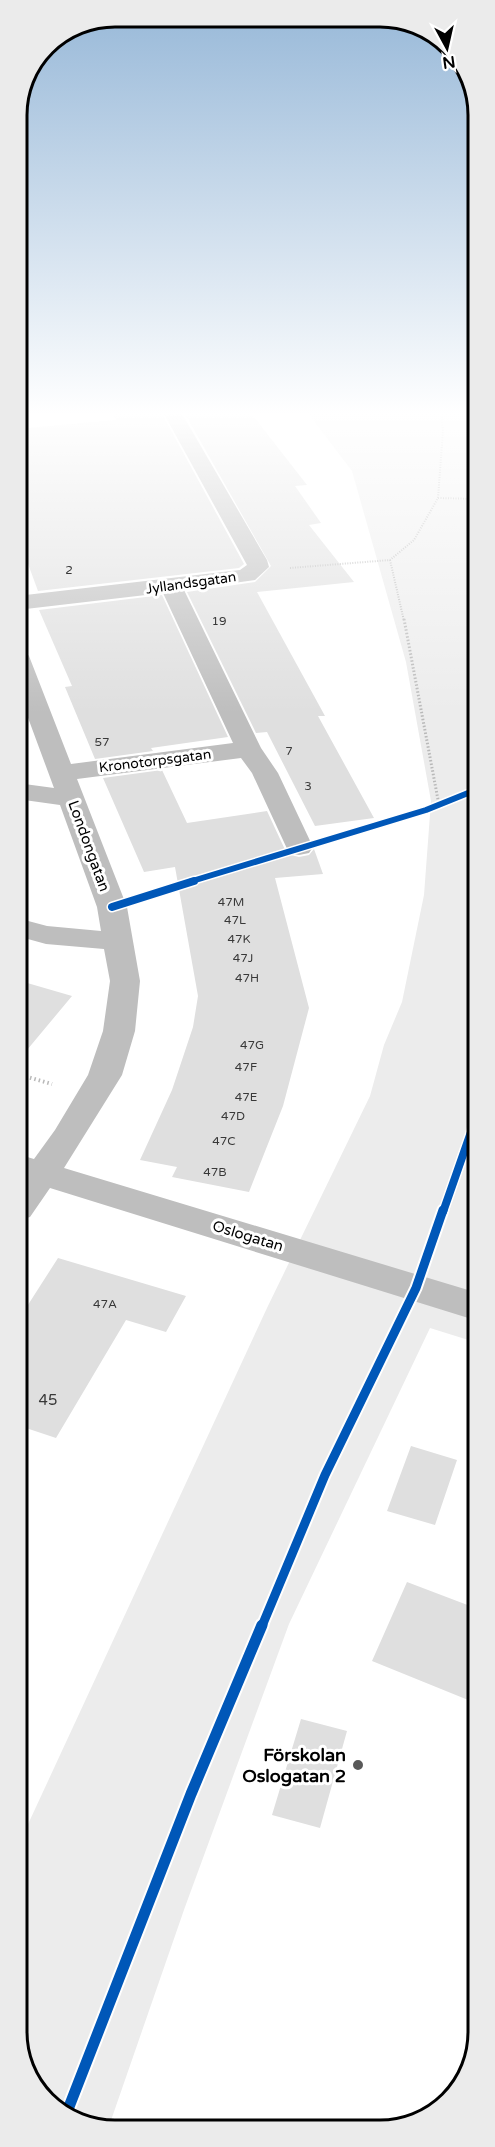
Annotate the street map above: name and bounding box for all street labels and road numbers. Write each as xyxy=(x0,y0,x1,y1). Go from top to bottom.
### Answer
street label: Jyllandsgatan xyxy=(145,568,237,598)
street label: Kronotorpsgatan xyxy=(98,746,212,776)
street label: Londongatan xyxy=(64,798,114,894)
street label: Oslogatan xyxy=(210,1217,286,1255)

